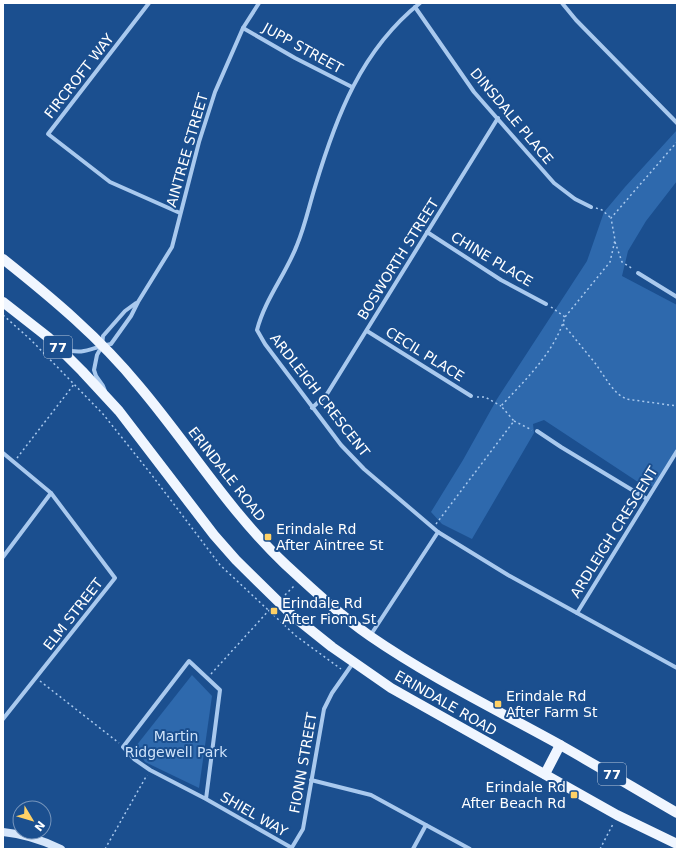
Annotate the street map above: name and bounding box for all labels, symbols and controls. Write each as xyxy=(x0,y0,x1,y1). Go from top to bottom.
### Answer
street label: JUPP STREET xyxy=(259,19,346,77)
street label: FIRCROFT WAY xyxy=(41,30,117,121)
street label: DINSDALE PLACE xyxy=(467,65,557,167)
street label: AINTREE STREET xyxy=(163,91,211,209)
street label: BOSWORTH STREET xyxy=(354,195,442,323)
street label: CHINE PLACE xyxy=(448,228,536,290)
street label: CECIL PLACE xyxy=(383,324,467,384)
street label: ARDLEIGH CRESCENT xyxy=(267,330,373,460)
road number: 77 xyxy=(44,336,72,358)
street label: ERINDALE ROAD xyxy=(185,424,269,524)
street label: ARDLEIGH CRESCENT xyxy=(567,463,661,601)
place label: Erindale Rd After Aintree St xyxy=(276,521,384,553)
marker: Erindale Rd After Aintree St xyxy=(263,532,273,542)
street label: ELM STREET xyxy=(40,575,106,653)
place label: Erindale Rd After Fionn St xyxy=(282,595,377,627)
marker: Erindale Rd After Fionn St xyxy=(269,606,279,616)
street label: ERINDALE ROAD xyxy=(392,667,500,739)
place label: Erindale Rd After Farm St xyxy=(506,688,598,720)
marker: Erindale Rd After Farm St xyxy=(493,699,503,709)
street label: FIONN STREET xyxy=(286,711,320,815)
park label: Martin Ridgewell Park xyxy=(125,728,228,760)
road number: 77 xyxy=(598,763,626,785)
place label: Erindale Rd After Beach Rd xyxy=(461,779,566,811)
street label: SHIEL WAY xyxy=(218,788,291,840)
marker: Erindale Rd After Beach Rd xyxy=(569,790,579,800)
north arrow xyxy=(12,800,52,840)
text: N xyxy=(32,818,47,833)

